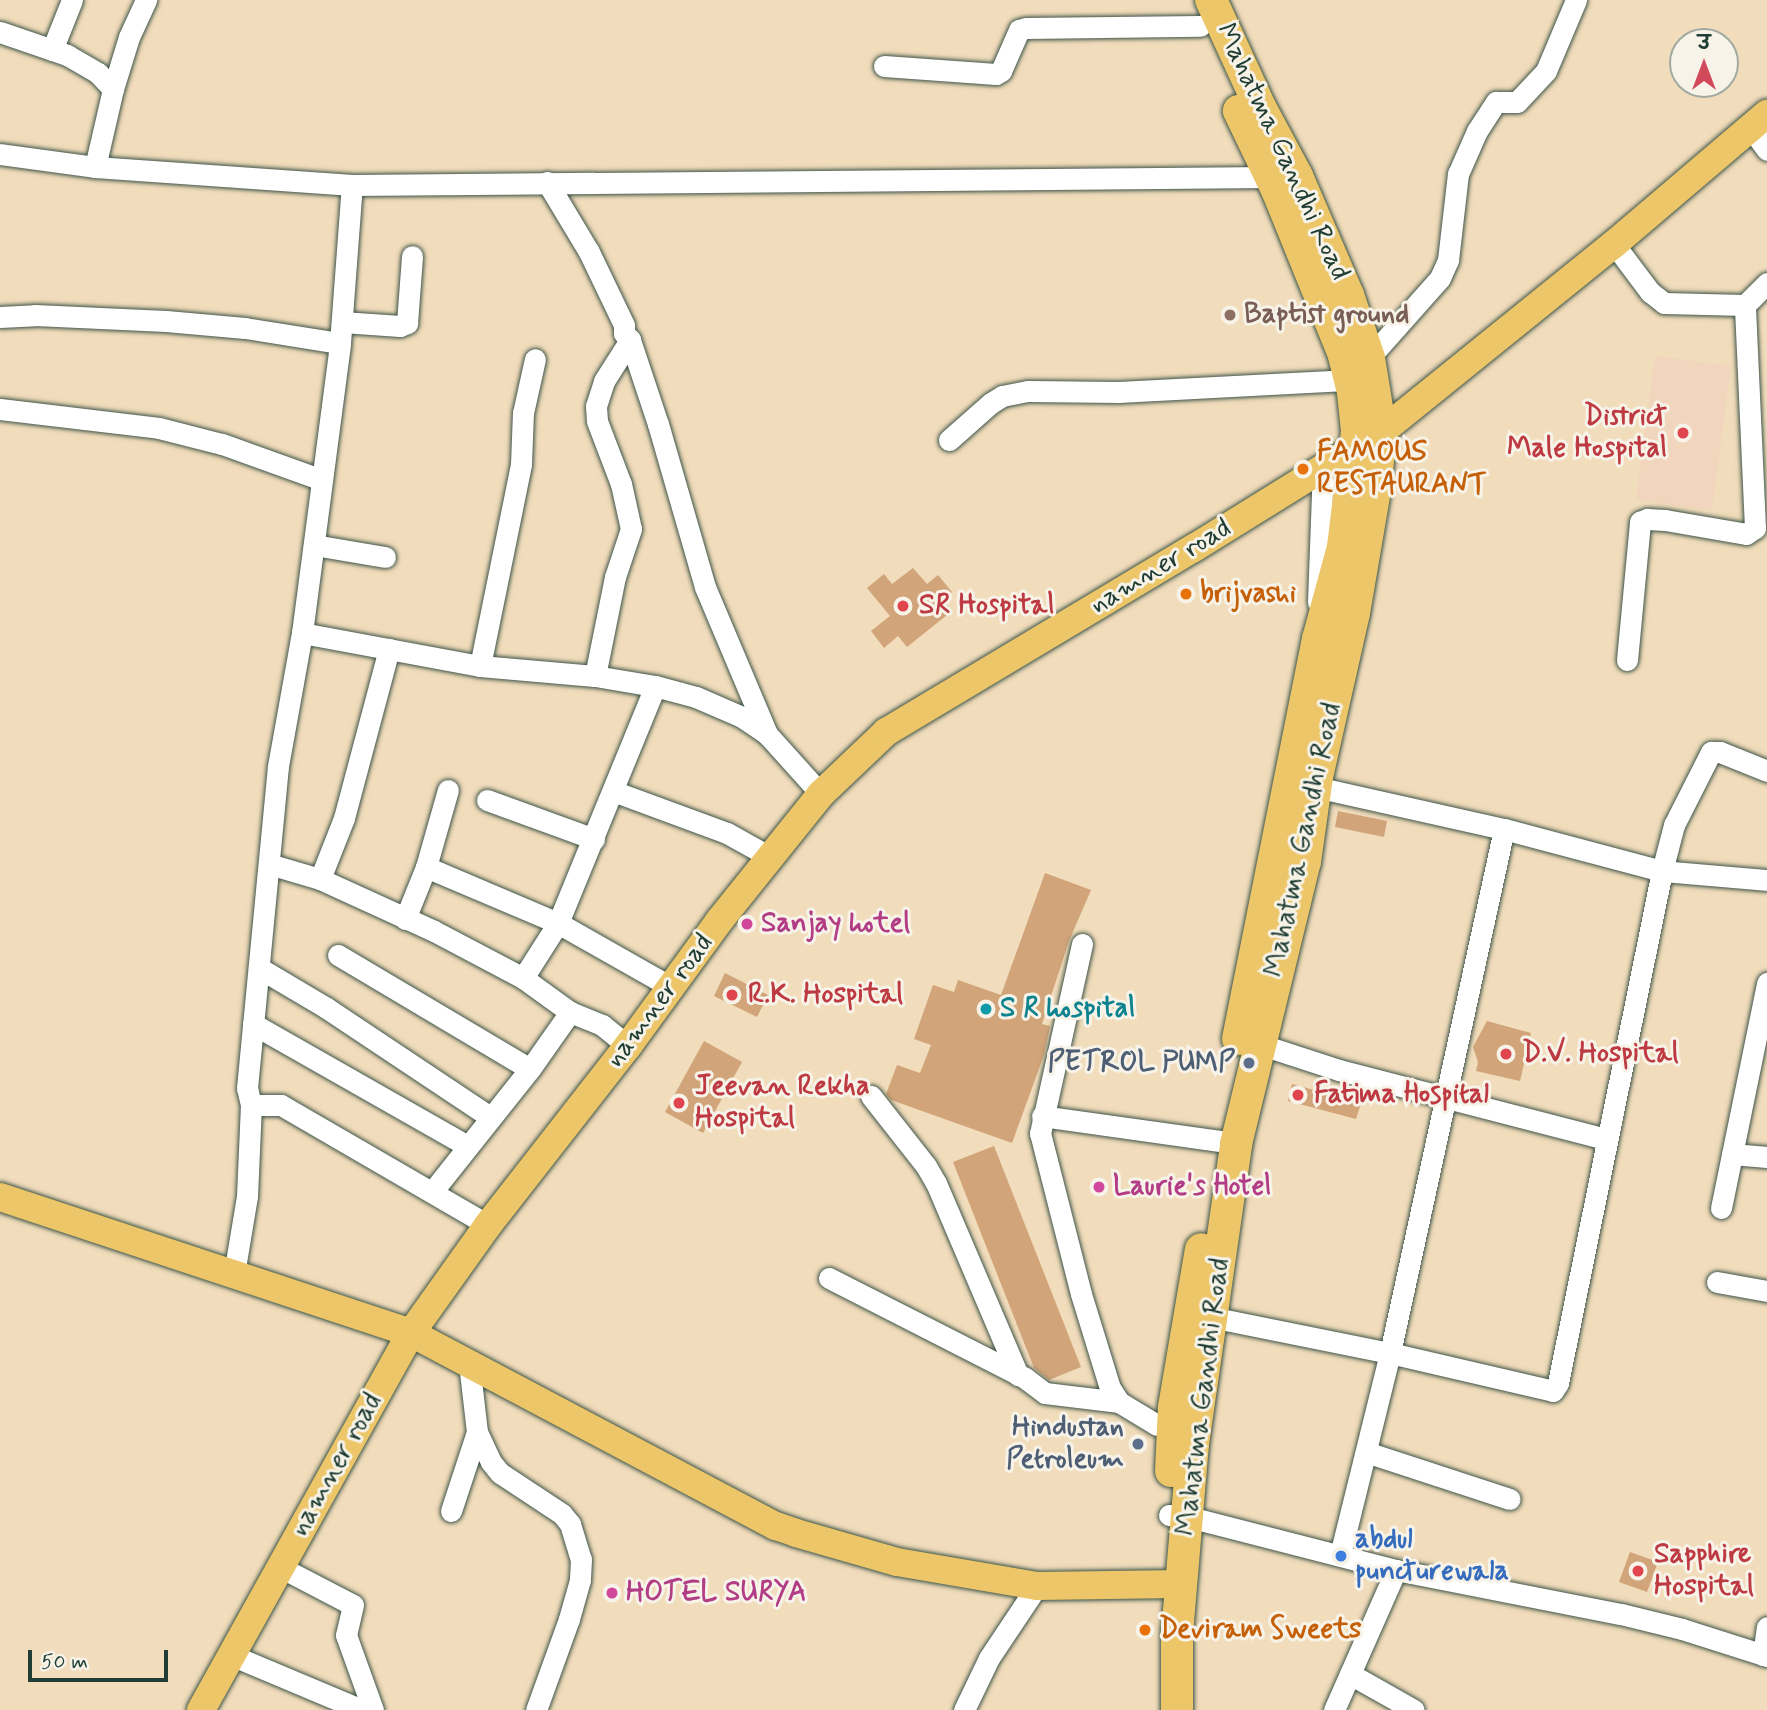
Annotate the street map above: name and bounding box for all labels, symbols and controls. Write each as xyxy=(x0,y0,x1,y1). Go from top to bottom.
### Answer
street label: Mahatma Gandhi Road xyxy=(1209,22,1355,282)
north arrow xyxy=(1669,28,1739,98)
text: उ xyxy=(1698,31,1710,56)
place label: Baptist ground xyxy=(1244,298,1409,332)
marker: Baptist ground xyxy=(1222,307,1238,323)
place label: District Male Hospital xyxy=(1500,400,1667,466)
marker: District Male Hospital xyxy=(1673,423,1693,443)
place label: FAMOUS RESTAURANT xyxy=(1317,436,1487,502)
marker: FAMOUS RESTAURANT xyxy=(1295,461,1311,477)
street label: namner road xyxy=(1084,512,1238,622)
place label: brijvashi xyxy=(1200,577,1296,611)
marker: brijvashi xyxy=(1178,586,1194,602)
place label: SR Hospital xyxy=(919,589,1058,623)
marker: SR Hospital xyxy=(893,596,913,616)
street label: Mahatma Gandhi Road xyxy=(1259,703,1349,977)
place label: Sanjay hotel xyxy=(761,907,910,941)
marker: Sanjay hotel xyxy=(739,916,755,932)
street label: namner road xyxy=(599,928,721,1074)
place label: R.K. Hospital xyxy=(748,978,903,1012)
marker: R.K. Hospital xyxy=(722,985,742,1005)
place label: S R hospital xyxy=(1000,992,1136,1026)
marker: S R hospital xyxy=(978,1001,994,1017)
place label: D.V. Hospital xyxy=(1522,1037,1679,1071)
marker: D.V. Hospital xyxy=(1496,1044,1516,1064)
place label: PETROL PUMP xyxy=(1041,1046,1235,1080)
marker: PETROL PUMP xyxy=(1241,1055,1257,1071)
place label: Jeevan Rekha Hospital xyxy=(695,1070,870,1136)
place label: Fatima Hospital xyxy=(1314,1078,1503,1112)
marker: Fatima Hospital xyxy=(1288,1085,1308,1105)
marker: Jeevan Rekha Hospital xyxy=(669,1093,689,1113)
place label: Laurie's Hotel xyxy=(1113,1170,1270,1204)
marker: Laurie's Hotel xyxy=(1091,1179,1107,1195)
street label: Mahatma Gandhi Road xyxy=(1171,1260,1237,1534)
street label: namner road xyxy=(284,1387,390,1543)
place label: Hindustan Petroleum xyxy=(1006,1411,1124,1477)
marker: Hindustan Petroleum xyxy=(1130,1436,1146,1452)
place label: abdul puncturewala xyxy=(1355,1523,1509,1589)
place label: Sapphire Hospital xyxy=(1654,1538,1754,1604)
marker: abdul puncturewala xyxy=(1333,1548,1349,1564)
marker: Sapphire Hospital xyxy=(1628,1561,1648,1581)
place label: HOTEL SURYA xyxy=(626,1576,807,1610)
marker: HOTEL SURYA xyxy=(604,1585,620,1601)
place label: Deviram Sweets xyxy=(1159,1613,1355,1647)
marker: Deviram Sweets xyxy=(1137,1622,1153,1638)
scale bar xyxy=(32,1636,172,1680)
text: 50 m xyxy=(41,1648,88,1676)

